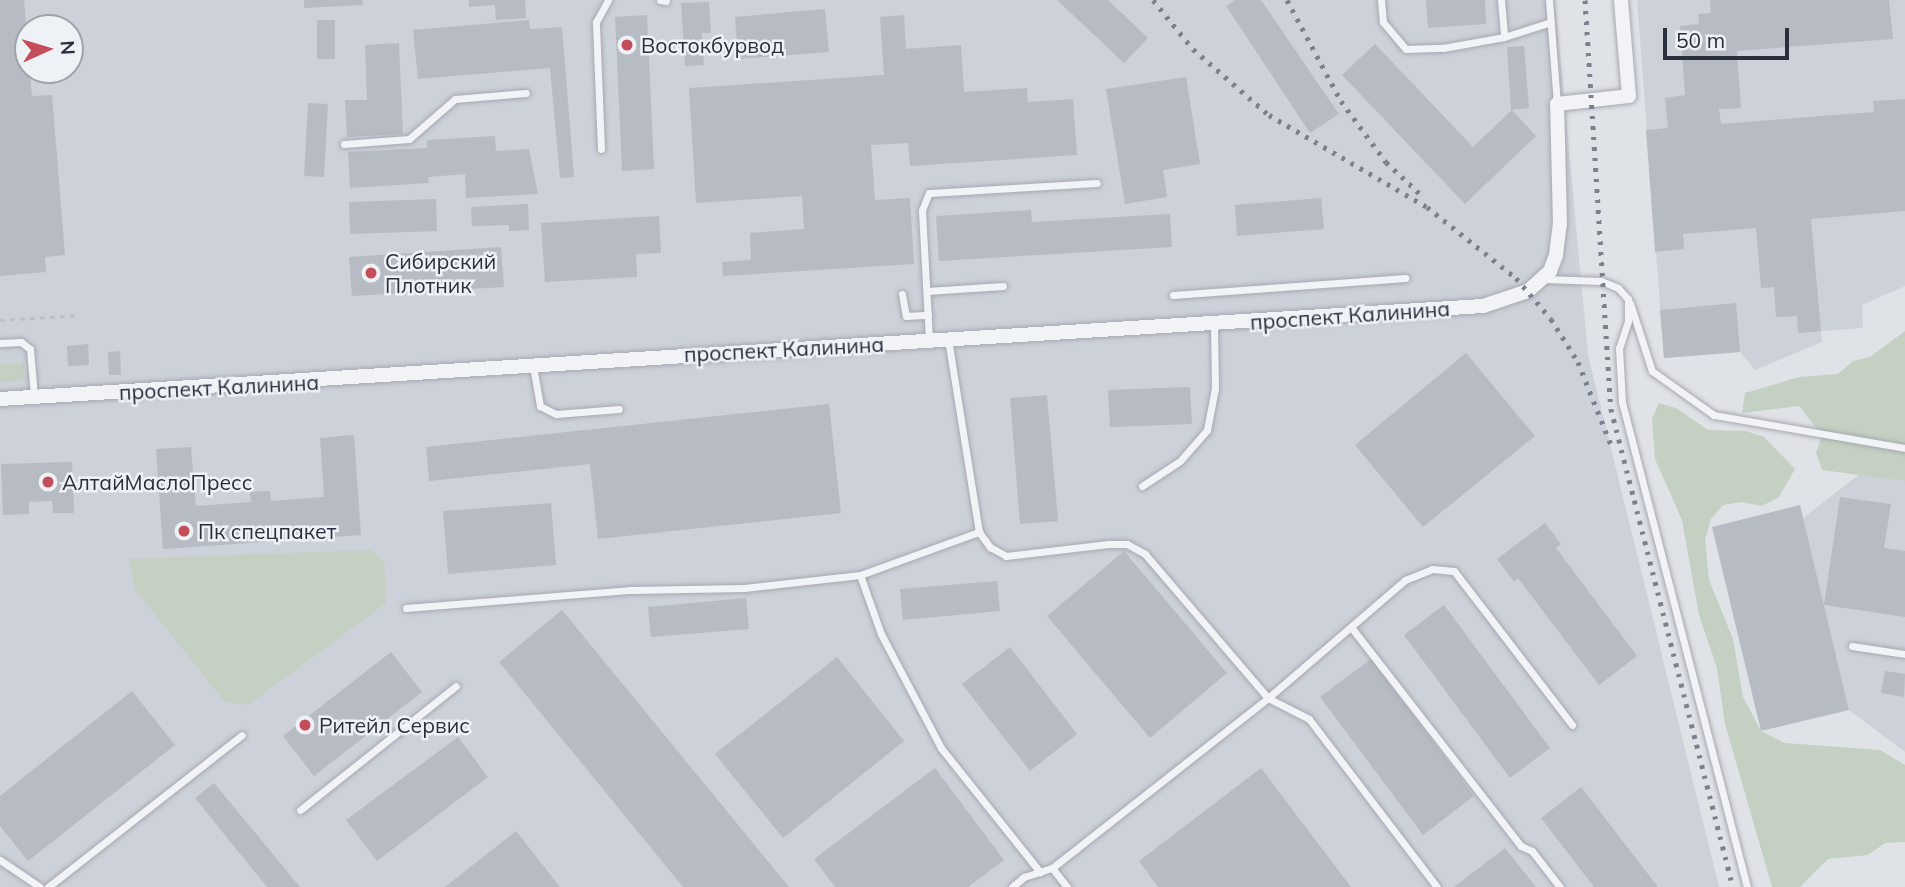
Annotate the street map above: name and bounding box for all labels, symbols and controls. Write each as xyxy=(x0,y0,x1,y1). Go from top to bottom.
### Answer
north arrow xyxy=(14,14,84,84)
scale bar xyxy=(1667,14,1793,58)
text: 50 m xyxy=(1676,27,1725,53)
place label: Востокбурвод xyxy=(641,32,784,58)
marker: Востокбурвод xyxy=(619,37,635,53)
text: N xyxy=(55,40,80,56)
place label: Сибирский Плотник xyxy=(385,248,496,298)
marker: Сибирский Плотник xyxy=(363,265,379,281)
street label: проспект Калинина xyxy=(1249,295,1451,335)
street label: проспект Калинина xyxy=(683,331,885,367)
street label: проспект Калинина xyxy=(118,369,320,405)
place label: АлтайМаслоПресс xyxy=(62,469,252,495)
marker: АлтайМаслоПресс xyxy=(40,474,56,490)
place label: Пк спецпакет xyxy=(198,518,336,544)
marker: Пк спецпакет xyxy=(176,523,192,539)
place label: Ритейл Сервис xyxy=(319,712,470,738)
marker: Ритейл Сервис xyxy=(297,717,313,733)

